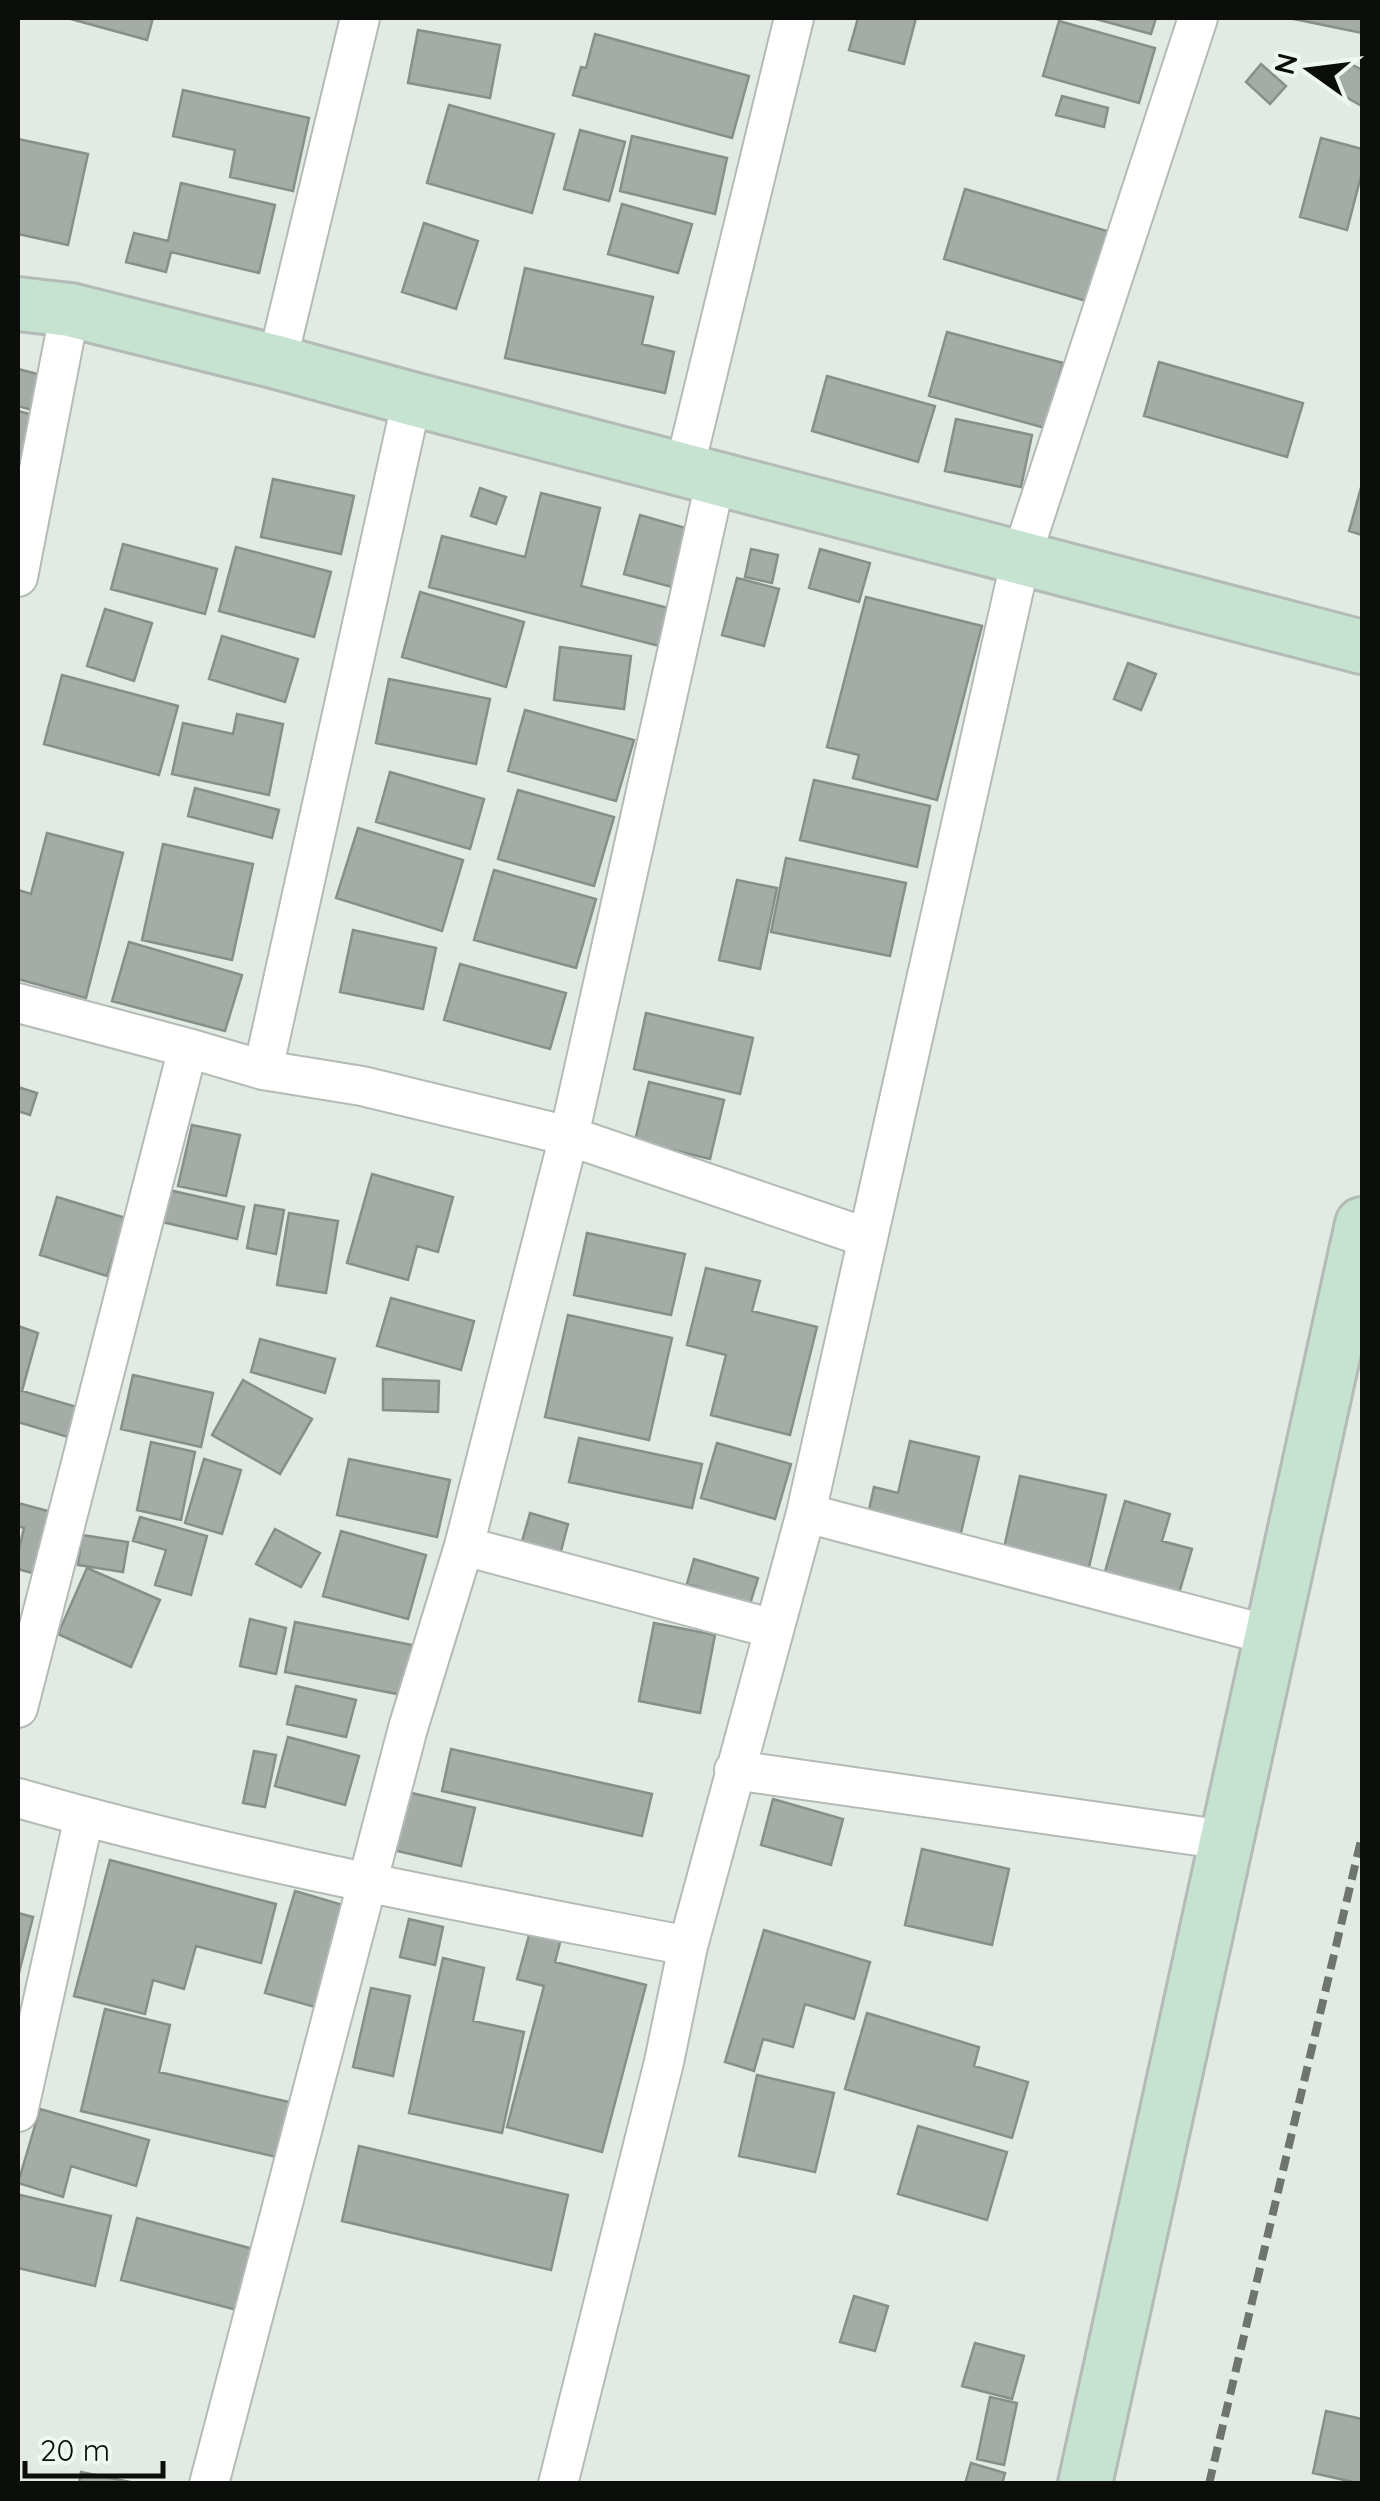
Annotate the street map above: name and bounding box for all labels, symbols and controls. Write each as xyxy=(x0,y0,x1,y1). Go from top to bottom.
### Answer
north arrow xyxy=(1260,20,1360,120)
text: N xyxy=(1266,50,1305,78)
scale bar xyxy=(25,2416,162,2478)
text: 20 m xyxy=(40,2431,110,2469)

